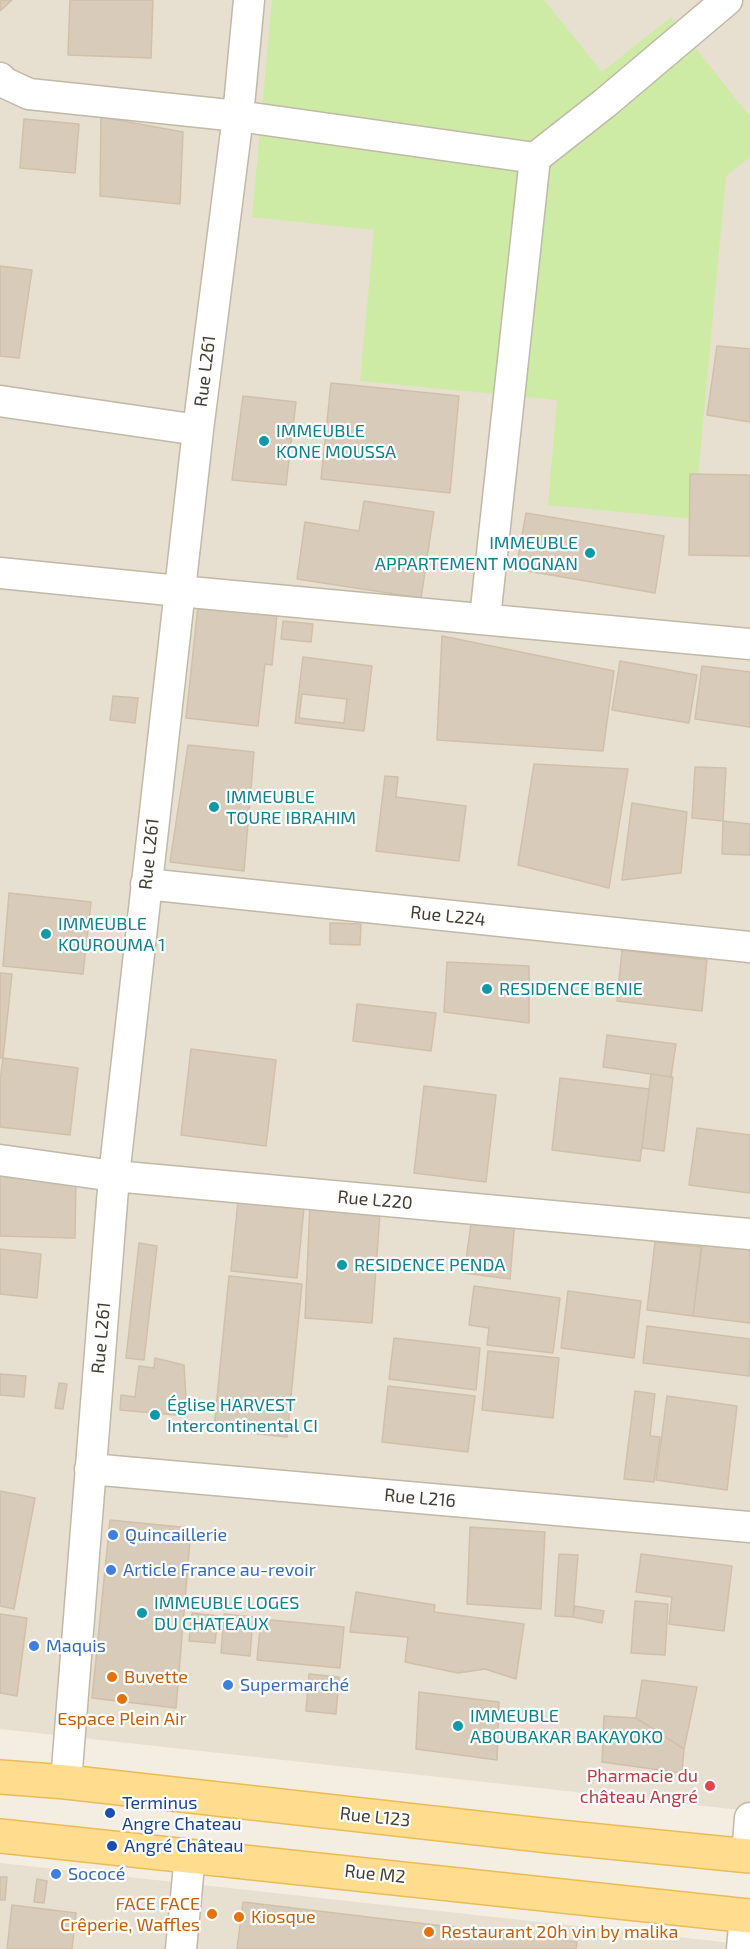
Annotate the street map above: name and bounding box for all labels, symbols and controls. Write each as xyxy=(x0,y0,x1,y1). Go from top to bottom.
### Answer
street label: Rue L261 xyxy=(190,334,220,408)
place label: IMMEUBLE KONE MOUSSA xyxy=(276,420,396,462)
marker: IMMEUBLE KONE MOUSSA xyxy=(257,434,271,448)
place label: IMMEUBLE APPARTEMENT MOGNAN xyxy=(375,532,578,574)
marker: IMMEUBLE APPARTEMENT MOGNAN xyxy=(583,546,597,560)
place label: IMMEUBLE TOURE IBRAHIM xyxy=(226,786,356,828)
marker: IMMEUBLE TOURE IBRAHIM xyxy=(207,800,221,814)
street label: Rue L261 xyxy=(135,817,163,891)
street label: Rue L224 xyxy=(409,901,487,931)
place label: IMMEUBLE KOUROUMA 1 xyxy=(58,913,166,956)
marker: IMMEUBLE KOUROUMA 1 xyxy=(39,927,53,941)
place label: RESIDENCE BENIE xyxy=(499,978,643,1000)
marker: RESIDENCE BENIE xyxy=(480,982,494,996)
street label: Rue L220 xyxy=(337,1186,413,1214)
place label: RESIDENCE PENDA xyxy=(354,1254,506,1276)
marker: RESIDENCE PENDA xyxy=(335,1258,349,1272)
street label: Rue L261 xyxy=(87,1301,115,1375)
place label: Église HARVEST Intercontinental CI xyxy=(167,1394,318,1436)
marker: Église HARVEST Intercontinental CI xyxy=(148,1408,162,1422)
street label: Rue L216 xyxy=(383,1484,457,1512)
place label: Quincaillerie xyxy=(125,1524,227,1546)
marker: Quincaillerie xyxy=(106,1528,120,1542)
place label: Article France au-revoir xyxy=(123,1559,316,1581)
marker: Article France au-revoir xyxy=(104,1563,118,1577)
place label: IMMEUBLE LOGES DU CHATEAUX xyxy=(154,1592,299,1634)
marker: IMMEUBLE LOGES DU CHATEAUX xyxy=(135,1606,149,1620)
place label: Maquis xyxy=(46,1635,106,1657)
marker: Maquis xyxy=(27,1639,41,1653)
place label: Buvette xyxy=(124,1666,188,1688)
marker: Buvette xyxy=(105,1670,119,1684)
place label: Supermarché xyxy=(240,1674,349,1696)
marker: Supermarché xyxy=(221,1678,235,1692)
marker: Espace Plein Air xyxy=(115,1692,129,1706)
place label: IMMEUBLE ABOUBAKAR BAKAYOKO xyxy=(470,1705,663,1748)
place label: Espace Plein Air xyxy=(57,1708,187,1730)
marker: IMMEUBLE ABOUBAKAR BAKAYOKO xyxy=(451,1719,465,1733)
place label: Pharmacie du château Angré xyxy=(580,1765,698,1808)
marker: Pharmacie du château Angré xyxy=(703,1779,717,1793)
place label: Terminus Angre Chateau xyxy=(122,1792,242,1834)
street label: Rue L123 xyxy=(339,1803,411,1831)
marker: Terminus Angre Chateau xyxy=(103,1806,117,1820)
place label: Angré Château xyxy=(124,1835,244,1857)
marker: Angré Château xyxy=(105,1839,119,1853)
street label: Rue M2 xyxy=(344,1860,406,1888)
place label: Sococé xyxy=(68,1863,126,1885)
marker: Sococé xyxy=(49,1867,63,1881)
place label: FACE FACE Crêperie, Waffles xyxy=(60,1893,200,1936)
place label: Kiosque xyxy=(251,1906,316,1928)
marker: FACE FACE Crêperie, Waffles xyxy=(205,1907,219,1921)
marker: Kiosque xyxy=(232,1910,246,1924)
place label: Restaurant 20h vin by malika xyxy=(441,1921,678,1943)
marker: Restaurant 20h vin by malika xyxy=(422,1925,436,1939)

